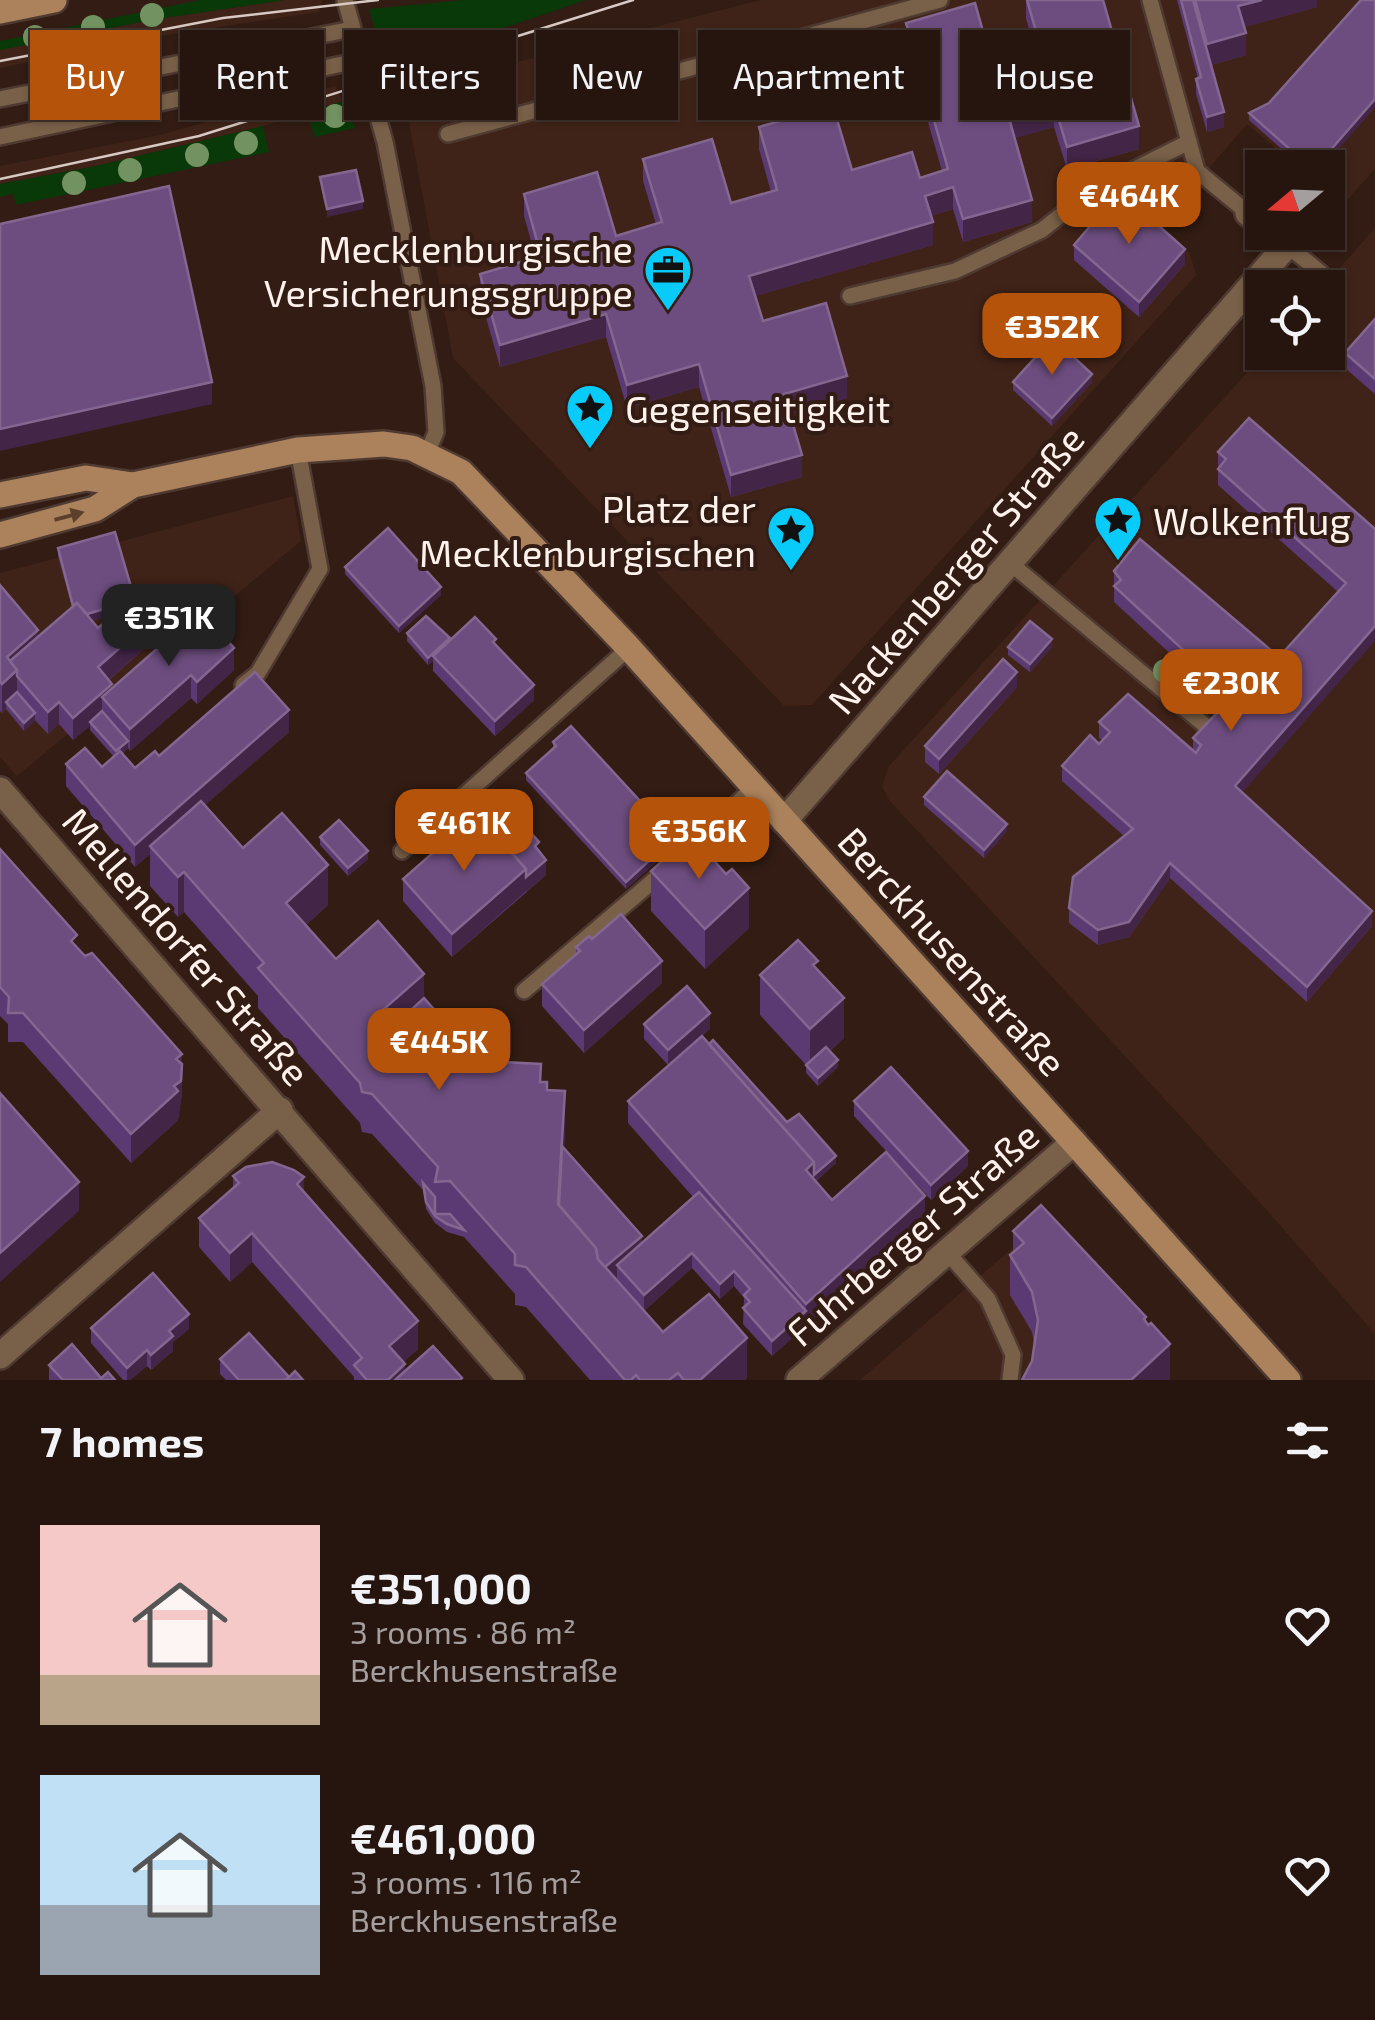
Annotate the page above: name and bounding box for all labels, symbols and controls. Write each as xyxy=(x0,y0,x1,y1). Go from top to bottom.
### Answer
chip: Buy xyxy=(30,30,160,120)
chip: Rent xyxy=(180,30,324,120)
chip: Filters xyxy=(344,30,516,120)
chip: New xyxy=(536,30,678,120)
chip: Apartment xyxy=(698,30,940,120)
chip: House xyxy=(960,30,1130,120)
north arrow xyxy=(1245,150,1345,250)
map controls xyxy=(1245,150,1345,370)
pin: €464K xyxy=(1059,162,1199,247)
text: €464K xyxy=(1079,175,1179,213)
place label: Mecklenburgische Versicherungsgruppe xyxy=(264,225,633,315)
office icon: Mecklenburgische Versicherungsgruppe xyxy=(642,244,694,312)
button: locate xyxy=(1245,270,1345,370)
pin: €352K xyxy=(982,293,1122,378)
text: €352K xyxy=(1004,306,1100,344)
place icon: Gegenseitigkeit xyxy=(564,382,616,450)
place label: Gegenseitigkeit xyxy=(625,385,890,431)
street label: Nackenberger Straße xyxy=(817,416,1093,722)
place label: Platz der Mecklenburgischen xyxy=(419,485,756,575)
place icon: Wolkenflug xyxy=(1092,494,1144,562)
place label: Wolkenflug xyxy=(1153,497,1351,543)
place icon: Platz der Mecklenburgischen xyxy=(765,504,817,572)
one-way arrow xyxy=(54,507,85,523)
pin: €351K xyxy=(99,584,239,669)
text: €351K xyxy=(124,597,214,635)
pin: €230K xyxy=(1161,649,1301,734)
text: €230K xyxy=(1182,662,1280,700)
pin: €461K xyxy=(394,789,534,874)
pin: €356K xyxy=(629,797,769,882)
street label: Mellendorfer Straße xyxy=(54,798,320,1094)
text: €461K xyxy=(417,802,511,840)
text: €356K xyxy=(651,810,747,848)
street label: Berckhusenstraße xyxy=(829,817,1077,1085)
pin: €445K xyxy=(369,1008,509,1093)
text: €445K xyxy=(389,1021,489,1059)
street label: Fuhrberger Straße xyxy=(777,1111,1047,1355)
icon: filters xyxy=(1280,1413,1335,1468)
text: 7 homes xyxy=(40,1415,204,1465)
text: €351,000 xyxy=(350,1562,532,1612)
icon: home xyxy=(120,1565,240,1685)
icon: heart xyxy=(1280,1598,1335,1653)
text: 3 rooms · 86 m² xyxy=(350,1612,576,1650)
text: Berckhusenstraße xyxy=(350,1650,618,1688)
text: €461,000 xyxy=(350,1812,536,1862)
icon: home xyxy=(120,1815,240,1935)
icon: heart xyxy=(1280,1848,1335,1903)
text: 3 rooms · 116 m² xyxy=(350,1862,582,1900)
text: Berckhusenstraße xyxy=(350,1900,618,1938)

